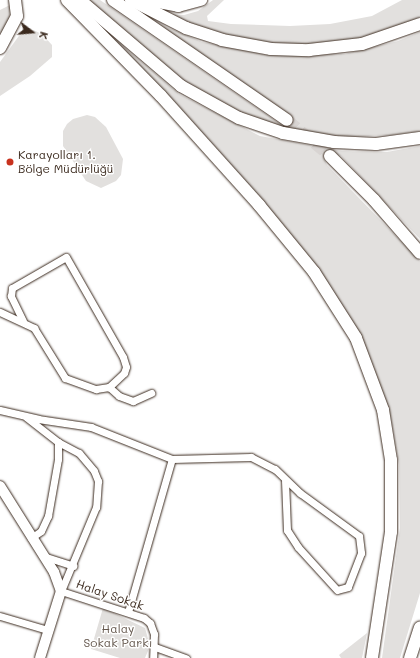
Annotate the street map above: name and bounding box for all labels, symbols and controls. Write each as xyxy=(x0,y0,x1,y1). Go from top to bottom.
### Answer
north arrow xyxy=(12,12,52,52)
text: K xyxy=(36,30,52,41)
place label: Karayolları 1. Bölge Müdürlüğü xyxy=(18,148,113,176)
marker: Karayolları 1. Bölge Müdürlüğü xyxy=(5,157,15,167)
street label: Halay Sokak xyxy=(74,577,146,613)
park label: Halay Sokak Parkı xyxy=(84,622,152,650)

